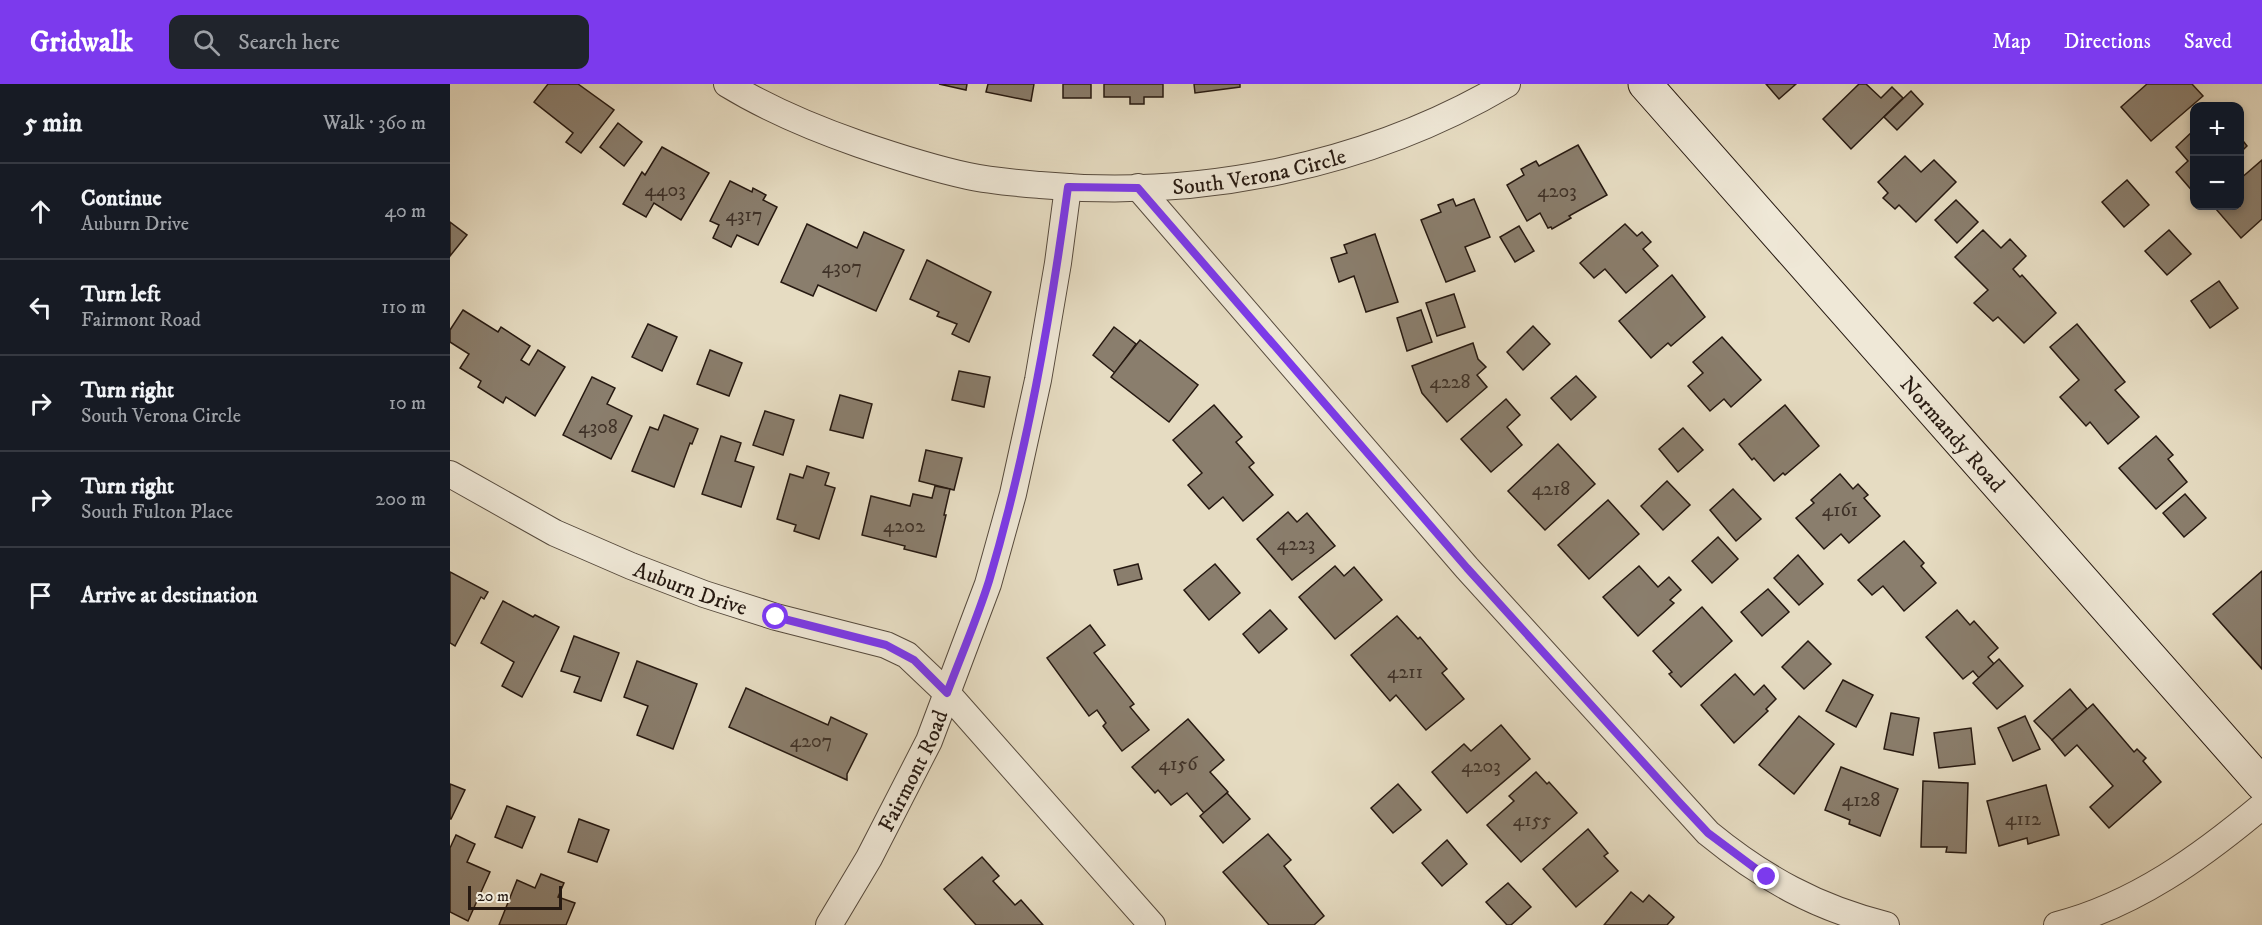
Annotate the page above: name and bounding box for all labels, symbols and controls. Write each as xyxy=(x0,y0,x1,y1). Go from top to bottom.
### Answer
search box xyxy=(169,15,589,69)
text: Gridwalk xyxy=(30,25,133,60)
icon: search xyxy=(190,26,223,59)
text: Search here xyxy=(238,29,340,56)
text: Map xyxy=(1992,29,2031,55)
text: Directions xyxy=(2064,29,2151,55)
text: Saved xyxy=(2184,29,2232,55)
map controls xyxy=(2190,102,2244,210)
button: + xyxy=(2190,102,2244,156)
text: 5 min xyxy=(24,107,82,140)
text: Walk · 360 m xyxy=(323,111,426,136)
street label: South Verona Circle xyxy=(1171,143,1349,201)
button: − xyxy=(2190,156,2244,210)
house number: 4403 xyxy=(644,178,686,203)
house number: 4203 xyxy=(1537,179,1577,204)
text: Continue xyxy=(81,185,162,212)
icon: ahead xyxy=(24,195,57,228)
text: 40 m xyxy=(384,199,426,224)
house number: 4317 xyxy=(726,203,762,228)
text: Auburn Drive xyxy=(81,212,189,237)
house number: 4307 xyxy=(822,255,862,280)
text: Turn left xyxy=(81,281,161,308)
icon: left xyxy=(24,291,57,324)
text: 110 m xyxy=(381,295,426,320)
text: Fairmont Road xyxy=(81,308,201,333)
house number: 4228 xyxy=(1429,370,1471,395)
street label: Normandy Road xyxy=(1894,371,2010,498)
text: Turn right xyxy=(81,377,174,404)
icon: right xyxy=(24,387,57,420)
text: 10 m xyxy=(389,391,426,416)
text: South Verona Circle xyxy=(81,404,241,429)
house number: 4308 xyxy=(578,415,618,440)
text: Turn right xyxy=(81,473,174,500)
house number: 4218 xyxy=(1532,477,1570,502)
icon: right xyxy=(24,483,57,516)
text: 200 m xyxy=(375,487,426,512)
house number: 4161 xyxy=(1822,498,1858,523)
text: South Fulton Place xyxy=(81,500,233,525)
house number: 4202 xyxy=(883,514,925,539)
house number: 4223 xyxy=(1277,532,1315,557)
street label: Auburn Drive xyxy=(630,556,751,622)
icon: arrive xyxy=(24,579,57,612)
text: Arrive at destination xyxy=(81,582,258,609)
route start xyxy=(762,603,788,629)
house number: 4211 xyxy=(1387,660,1423,685)
street label: Fairmont Road xyxy=(873,706,954,836)
house number: 4207 xyxy=(790,729,832,754)
house number: 4156 xyxy=(1158,752,1198,777)
house number: 4203 xyxy=(1461,754,1501,779)
house number: 4128 xyxy=(1842,788,1880,813)
house number: 4112 xyxy=(2005,807,2041,832)
house number: 4155 xyxy=(1513,808,1551,833)
route end xyxy=(1753,863,1779,889)
scale bar xyxy=(468,883,562,910)
text: 20 m xyxy=(477,886,509,906)

